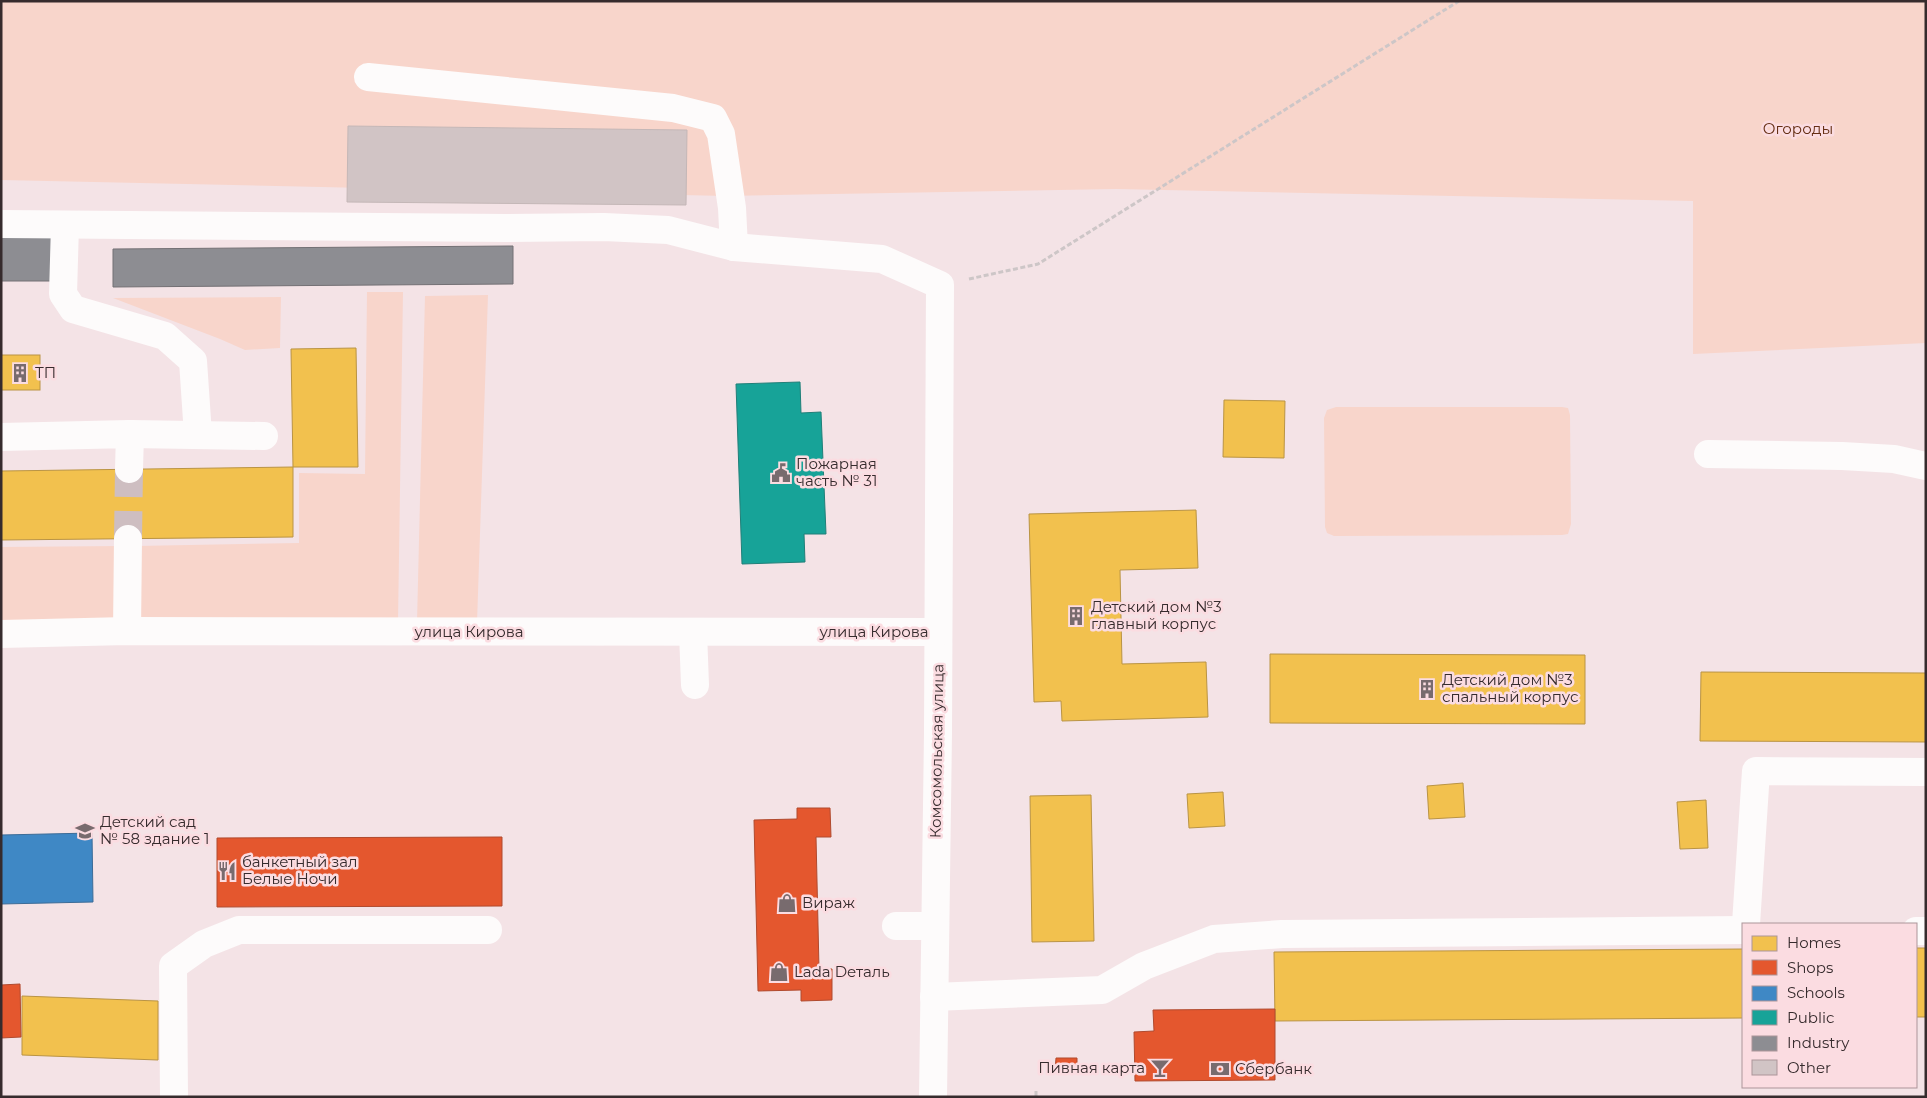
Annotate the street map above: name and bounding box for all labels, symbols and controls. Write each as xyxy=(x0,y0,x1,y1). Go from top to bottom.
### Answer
park label: Огороды xyxy=(1763,119,1833,138)
building icon: ТП xyxy=(9,362,31,384)
place label: ТП xyxy=(35,363,56,382)
place label: Пожарная часть № 31 xyxy=(796,454,877,490)
public building icon: Пожарная часть № 31 xyxy=(770,462,792,484)
place label: Детский дом №3 главный корпус xyxy=(1091,597,1222,633)
building icon: Детский дом №3 главный корпус xyxy=(1065,605,1087,627)
street label: улица Кирова xyxy=(413,622,524,641)
street label: улица Кирова xyxy=(818,622,929,641)
street label: Комсомольская улица xyxy=(925,664,948,838)
place label: Детский дом №3 спальный корпус xyxy=(1442,670,1578,706)
building icon: Детский дом №3 спальный корпус xyxy=(1416,678,1438,700)
place label: Детский сад № 58 здание 1 xyxy=(100,812,210,848)
school or university icon: Детский сад № 58 здание 1 xyxy=(74,820,96,842)
place label: банкетный зал Белые Ночи xyxy=(242,852,358,888)
restaurant icon: банкетный зал Белые Ночи xyxy=(216,860,238,882)
shop icon: Вираж xyxy=(776,892,798,914)
place label: Вираж xyxy=(802,893,856,912)
legend xyxy=(1742,923,1917,1088)
text: Homes xyxy=(1787,933,1841,952)
text: Shops xyxy=(1787,958,1833,977)
shop icon: Lada Dеталь xyxy=(768,961,790,983)
place label: Lada Dеталь xyxy=(794,962,890,981)
text: Schools xyxy=(1787,983,1845,1002)
text: Public xyxy=(1787,1008,1835,1027)
text: Industry xyxy=(1787,1033,1850,1052)
bar icon: Пивная карта xyxy=(1149,1057,1171,1079)
place label: Пивная карта xyxy=(1038,1058,1145,1077)
bank icon: Сбербанк xyxy=(1209,1058,1231,1080)
text: Other xyxy=(1787,1058,1831,1077)
place label: Сбербанк xyxy=(1235,1059,1312,1078)

